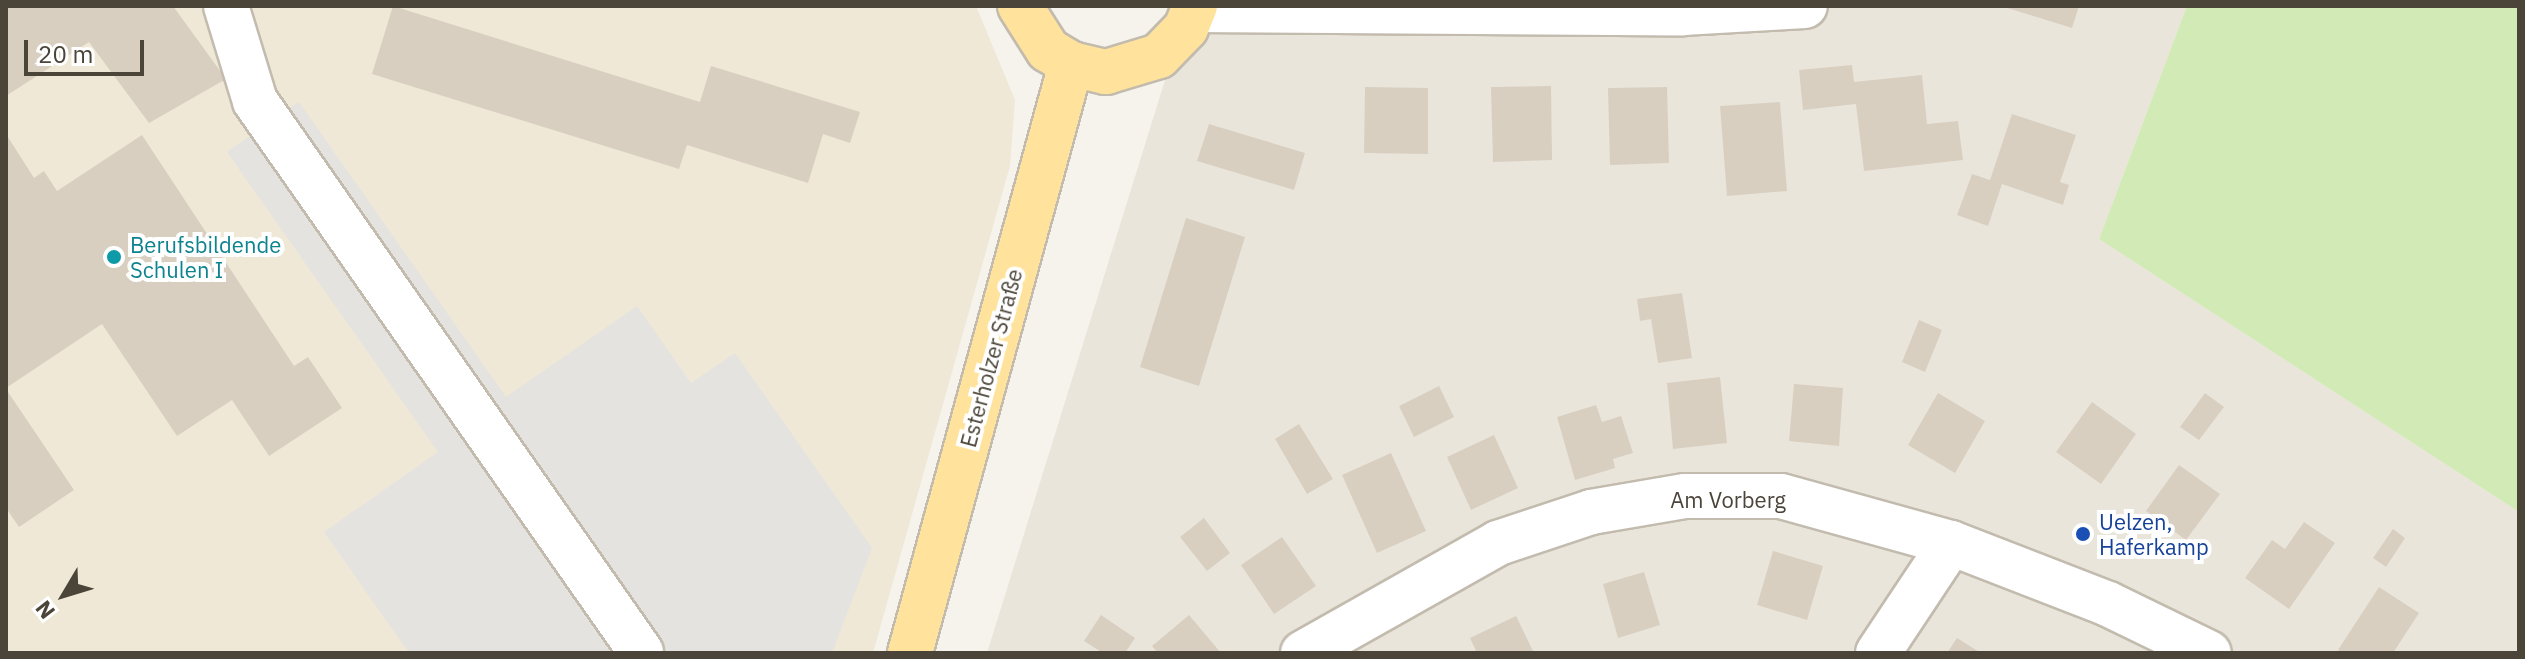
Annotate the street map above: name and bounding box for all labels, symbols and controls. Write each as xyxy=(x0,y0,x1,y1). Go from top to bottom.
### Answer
scale bar xyxy=(28,24,148,74)
text: 20 m xyxy=(38,38,93,70)
place label: Berufsbildende Schulen I xyxy=(130,231,281,282)
marker: Berufsbildende Schulen I xyxy=(105,248,123,266)
street label: Esterholzer Straße xyxy=(954,266,1028,450)
street label: Am Vorberg xyxy=(1670,487,1786,513)
place label: Uelzen, Haferkamp xyxy=(2099,508,2209,560)
marker: Uelzen, Haferkamp xyxy=(2074,525,2092,543)
north arrow xyxy=(24,555,104,635)
text: N xyxy=(28,595,61,625)

